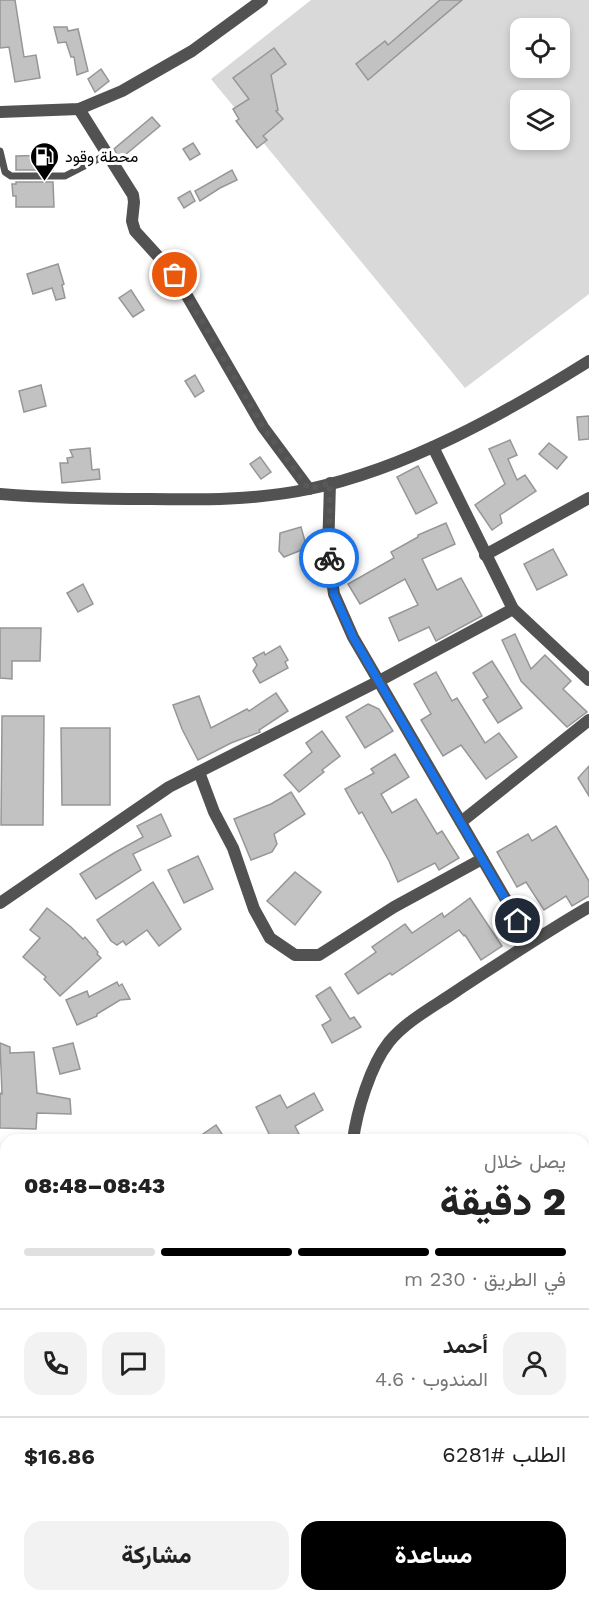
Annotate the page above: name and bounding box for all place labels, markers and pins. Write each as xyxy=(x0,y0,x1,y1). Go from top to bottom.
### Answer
fuel station icon: محطة وقود xyxy=(28,140,60,182)
place label: محطة وقود xyxy=(65,147,138,167)
pin xyxy=(149,249,200,300)
pin xyxy=(492,895,543,946)

